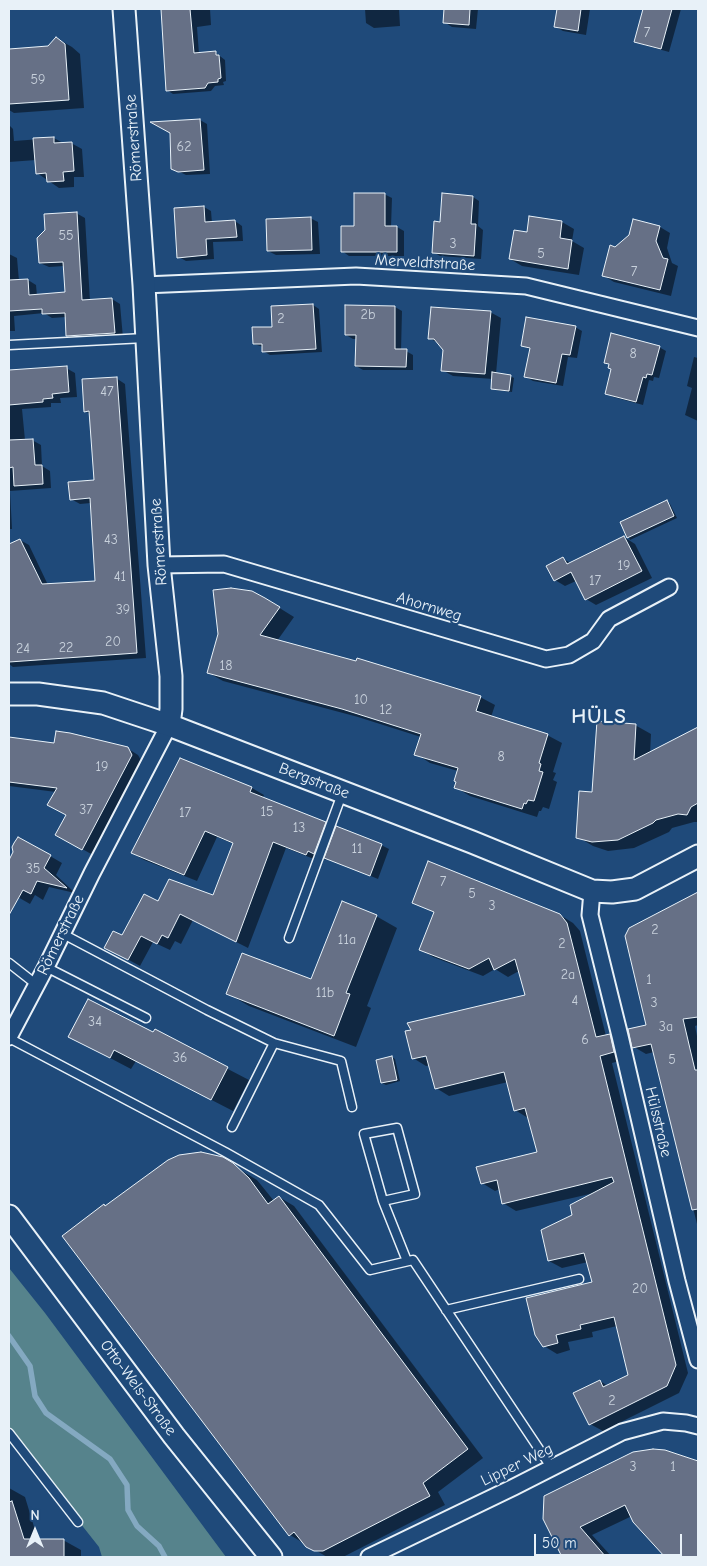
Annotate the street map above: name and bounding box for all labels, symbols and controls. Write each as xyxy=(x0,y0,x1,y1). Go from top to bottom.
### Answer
house number: 7 xyxy=(644,25,650,41)
house number: 59 xyxy=(30,72,46,88)
street label: Römerstraße xyxy=(121,94,147,182)
house number: 62 xyxy=(177,139,191,155)
house number: 55 xyxy=(58,228,74,244)
house number: 3 xyxy=(449,236,457,252)
house number: 5 xyxy=(537,246,545,262)
street label: Merveldtstraße xyxy=(374,251,476,275)
house number: 7 xyxy=(631,264,637,280)
house number: 2b xyxy=(361,307,375,323)
house number: 2 xyxy=(277,311,285,327)
house number: 8 xyxy=(629,346,637,362)
house number: 47 xyxy=(100,384,114,400)
street label: Römerstraße xyxy=(146,498,172,586)
house number: 43 xyxy=(104,532,118,548)
house number: 19 xyxy=(618,558,630,574)
house number: 41 xyxy=(114,569,126,585)
house number: 17 xyxy=(589,573,601,589)
street label: Ahornweg xyxy=(394,588,464,626)
house number: 39 xyxy=(116,602,130,618)
house number: 20 xyxy=(105,634,121,650)
house number: 22 xyxy=(59,640,73,656)
house number: 24 xyxy=(16,641,30,657)
house number: 18 xyxy=(220,658,232,674)
house number: 10 xyxy=(354,692,368,708)
house number: 12 xyxy=(380,702,392,718)
district label: HÜLS xyxy=(571,704,627,730)
house number: 8 xyxy=(497,749,505,765)
house number: 19 xyxy=(96,759,108,775)
street label: Bergstraße xyxy=(276,759,352,803)
house number: 37 xyxy=(79,802,93,818)
house number: 15 xyxy=(260,804,274,820)
house number: 17 xyxy=(179,805,191,821)
house number: 13 xyxy=(293,820,305,836)
house number: 11 xyxy=(351,841,363,857)
house number: 35 xyxy=(26,861,40,877)
house number: 7 xyxy=(440,874,446,890)
house number: 5 xyxy=(468,886,476,902)
street label: Römerstraße xyxy=(33,892,89,978)
house number: 3 xyxy=(488,898,496,914)
house number: 2 xyxy=(651,922,659,938)
house number: 11a xyxy=(338,932,356,948)
house number: 2 xyxy=(558,936,566,952)
house number: 2a xyxy=(561,967,575,983)
house number: 1 xyxy=(646,972,652,988)
house number: 11b xyxy=(316,985,334,1001)
house number: 4 xyxy=(572,993,578,1009)
house number: 3 xyxy=(650,995,658,1011)
house number: 34 xyxy=(88,1014,102,1030)
house number: 3a xyxy=(659,1019,673,1035)
house number: 6 xyxy=(581,1032,589,1048)
house number: 36 xyxy=(173,1050,187,1066)
house number: 5 xyxy=(668,1052,676,1068)
street label: Hülsstraße xyxy=(641,1085,675,1159)
house number: 20 xyxy=(632,1281,648,1297)
street label: Otto-Wels-Straße xyxy=(96,1336,180,1440)
house number: 2 xyxy=(608,1393,616,1409)
street label: Lipper Weg xyxy=(478,1439,556,1491)
house number: 3 xyxy=(629,1459,637,1475)
house number: 1 xyxy=(670,1459,676,1475)
north arrow xyxy=(10,1506,60,1556)
text: N xyxy=(30,1507,40,1524)
scale bar xyxy=(537,1524,684,1556)
text: 50 m xyxy=(542,1534,577,1552)

